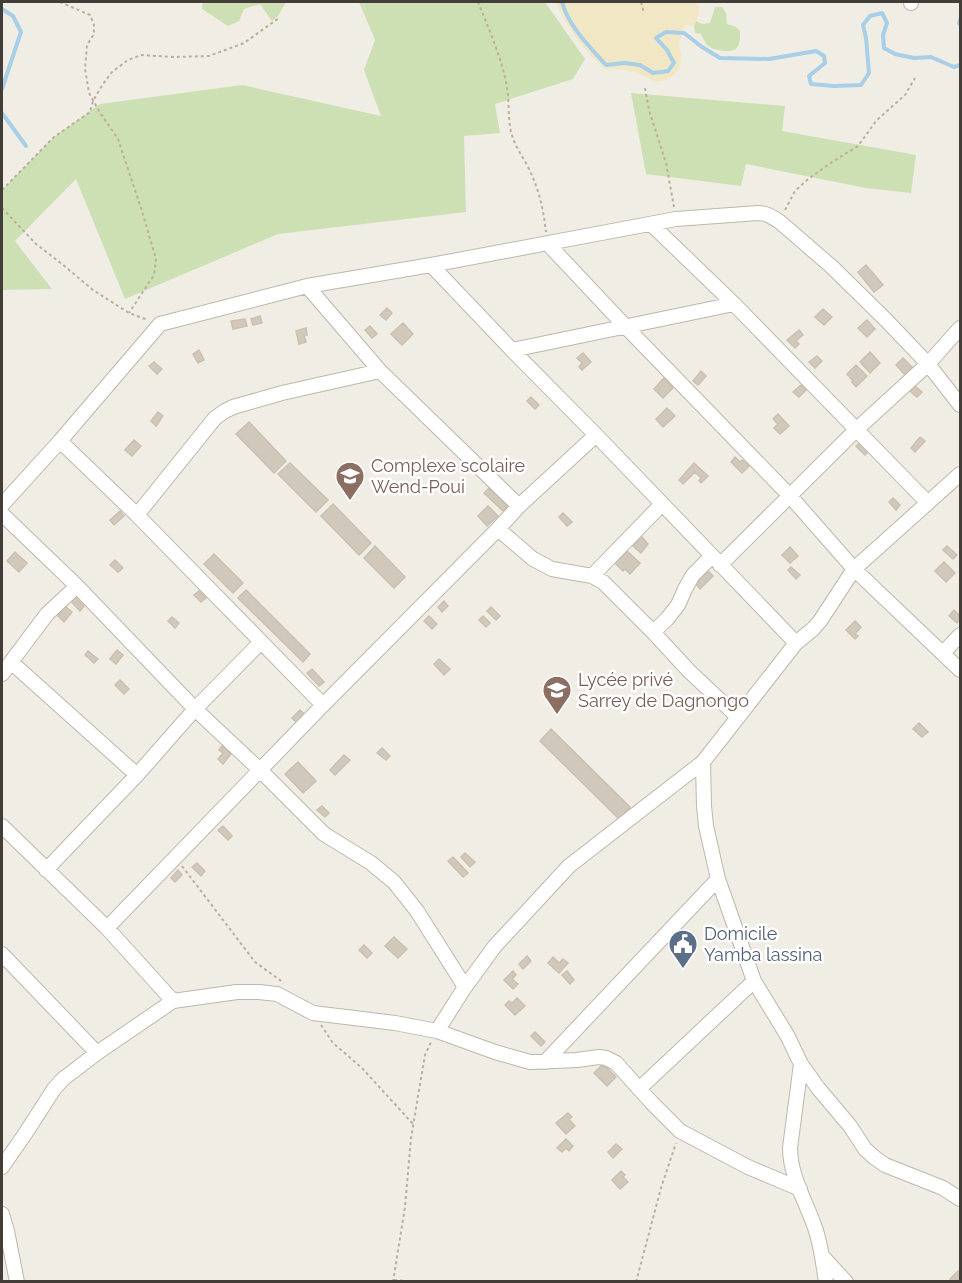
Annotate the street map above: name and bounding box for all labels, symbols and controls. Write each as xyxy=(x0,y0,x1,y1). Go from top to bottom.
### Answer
place label: Complexe scolaire Wend-Poui xyxy=(371,455,525,497)
school or university icon: Complexe scolaire Wend-Poui xyxy=(334,460,366,502)
place label: Lycée privé Sarrey de Dagnongo xyxy=(578,669,749,711)
school or university icon: Lycée privé Sarrey de Dagnongo xyxy=(541,674,573,716)
place label: Domicile Yamba lassina xyxy=(704,923,822,965)
public building icon: Domicile Yamba lassina xyxy=(667,928,699,970)

